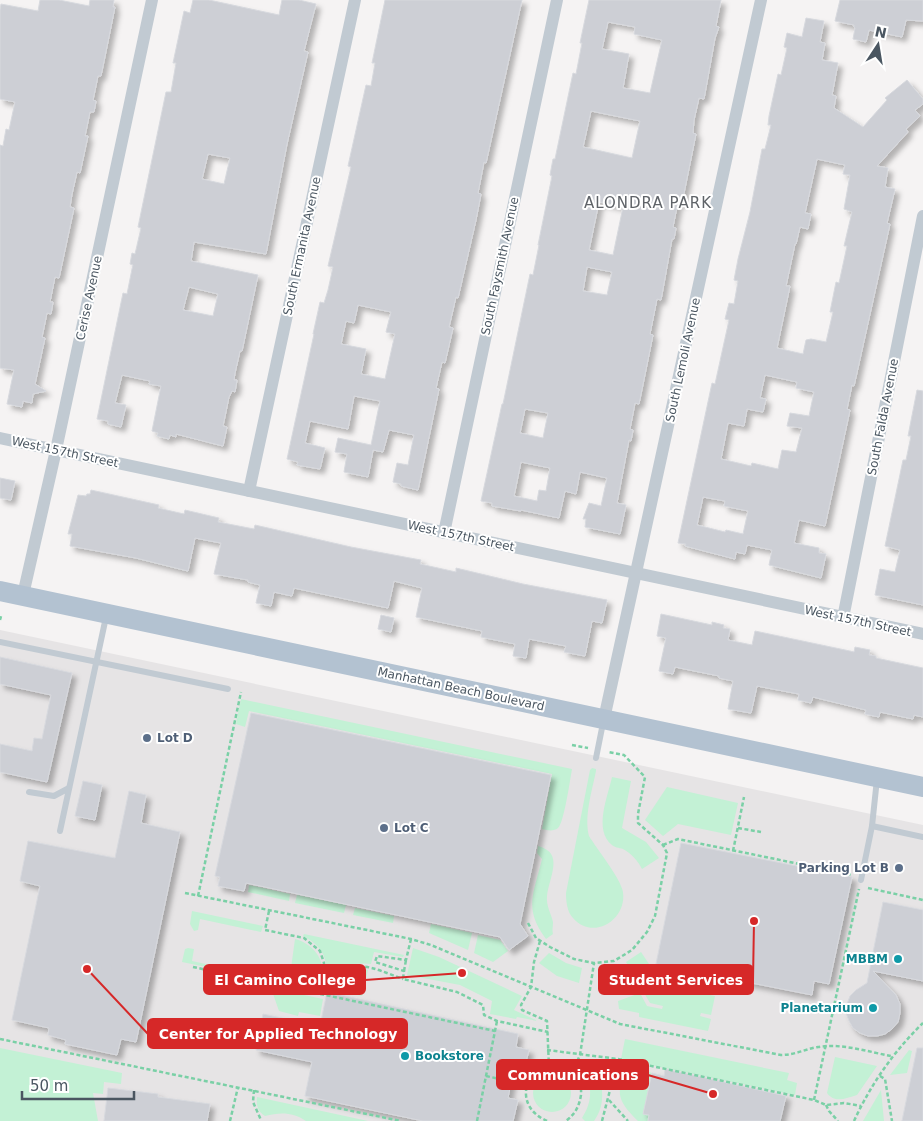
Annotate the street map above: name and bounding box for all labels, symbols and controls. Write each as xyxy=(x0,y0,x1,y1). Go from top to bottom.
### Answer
north arrow xyxy=(853,20,903,70)
text: N xyxy=(873,23,888,41)
street label: South Ermanita Avenue xyxy=(280,175,324,317)
district label: ALONDRA PARK xyxy=(584,194,712,212)
street label: South Faysmith Avenue xyxy=(479,196,521,336)
street label: Cerise Avenue xyxy=(73,254,105,342)
street label: South Lemoli Avenue xyxy=(663,297,703,423)
street label: South Falda Avenue xyxy=(865,357,901,477)
street label: West 157th Street xyxy=(10,434,120,470)
street label: West 157th Street xyxy=(406,518,516,554)
street label: West 157th Street xyxy=(803,603,913,639)
street label: Manhattan Beach Boulevard xyxy=(376,664,546,714)
place label: Lot D xyxy=(157,731,193,745)
marker: Lot D xyxy=(141,732,153,744)
place label: Lot C xyxy=(394,821,429,835)
marker: Lot C xyxy=(378,822,390,834)
place label: Parking Lot B xyxy=(798,861,889,875)
marker: Parking Lot B xyxy=(893,862,905,874)
place label: MBBM xyxy=(846,952,888,966)
marker: MBBM xyxy=(892,953,904,965)
callout: El Camino College xyxy=(204,965,365,994)
callout: Student Services xyxy=(599,965,753,994)
text: El Camino College xyxy=(214,972,356,988)
text: Student Services xyxy=(609,972,743,988)
place label: Planetarium xyxy=(780,1001,863,1015)
marker: Planetarium xyxy=(867,1002,879,1014)
callout: Center for Applied Technology xyxy=(148,1019,407,1048)
text: Center for Applied Technology xyxy=(159,1026,397,1042)
place label: Bookstore xyxy=(415,1049,484,1063)
marker: Bookstore xyxy=(399,1050,411,1062)
callout: Communications xyxy=(497,1060,648,1089)
text: Communications xyxy=(508,1067,638,1083)
scale bar xyxy=(22,1068,135,1100)
text: 50 m xyxy=(30,1077,68,1095)

